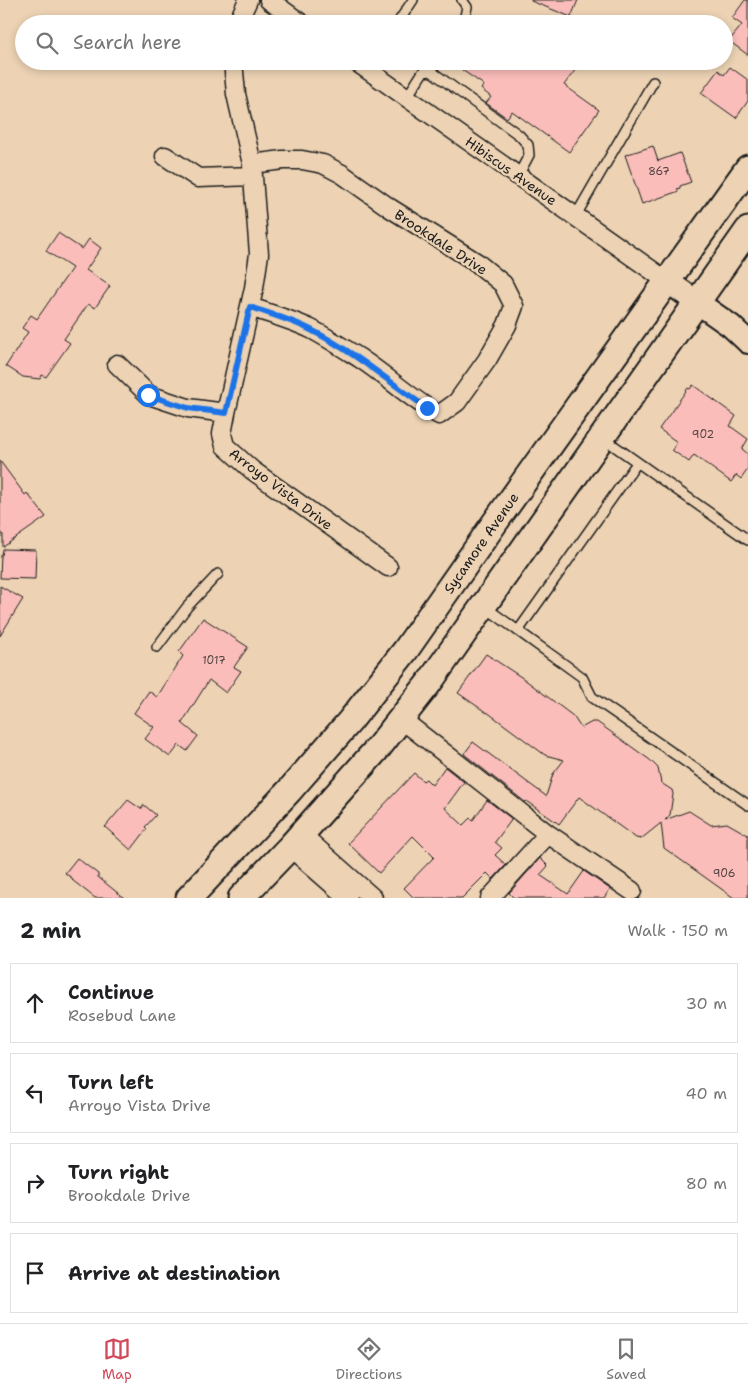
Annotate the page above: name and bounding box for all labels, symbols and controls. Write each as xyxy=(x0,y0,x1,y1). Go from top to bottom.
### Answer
search box xyxy=(15,15,733,70)
icon: search xyxy=(33,29,61,57)
text: Search here xyxy=(73,30,182,55)
street label: Hibiscus Avenue xyxy=(462,133,560,209)
house number: 867 xyxy=(648,164,670,179)
street label: Brookdale Drive xyxy=(391,205,491,279)
route start xyxy=(137,384,160,407)
route end xyxy=(416,397,439,420)
house number: 902 xyxy=(692,427,714,442)
street label: Arroyo Vista Drive xyxy=(226,444,336,534)
street label: Sycamore Avenue xyxy=(439,489,523,597)
house number: 1017 xyxy=(202,653,226,668)
house number: 906 xyxy=(713,866,735,881)
text: 2 min xyxy=(20,917,81,945)
text: Walk · 150 m xyxy=(627,920,728,941)
text: Continue xyxy=(68,980,154,1005)
icon: ahead xyxy=(21,989,49,1017)
text: 30 m xyxy=(686,993,727,1014)
text: Rosebud Lane xyxy=(68,1005,176,1026)
text: Turn left xyxy=(68,1070,154,1095)
icon: left xyxy=(21,1079,49,1107)
text: 40 m xyxy=(685,1083,727,1104)
text: Arroyo Vista Drive xyxy=(68,1095,211,1116)
text: Turn right xyxy=(68,1160,169,1185)
icon: right xyxy=(21,1169,49,1197)
text: 80 m xyxy=(686,1173,727,1194)
text: Brookdale Drive xyxy=(68,1185,191,1206)
icon: arrive xyxy=(21,1259,49,1287)
text: Arrive at destination xyxy=(68,1261,280,1286)
tab: Map xyxy=(102,1335,132,1383)
tab: Directions xyxy=(336,1335,402,1383)
tab: Saved xyxy=(606,1335,646,1383)

